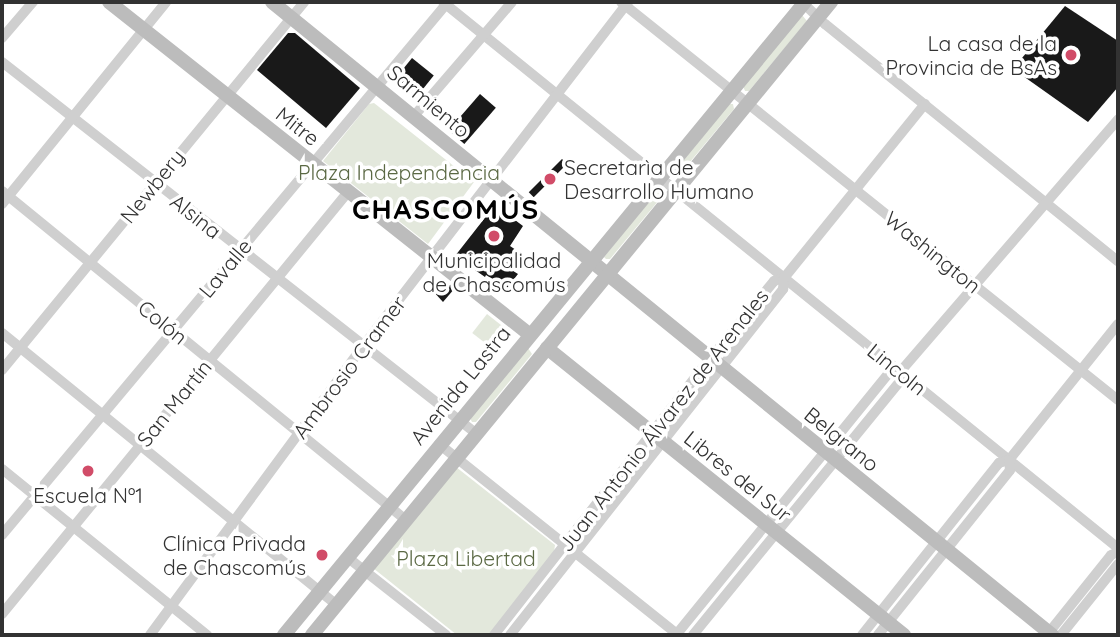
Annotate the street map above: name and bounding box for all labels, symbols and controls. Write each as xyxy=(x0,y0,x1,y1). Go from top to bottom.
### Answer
place label: La casa de la Provincia de BsAs xyxy=(885,30,1057,80)
marker: La casa de la Provincia de BsAs xyxy=(1063,47,1079,63)
street label: Sarmiento xyxy=(383,59,475,143)
street label: Mitre xyxy=(271,101,325,151)
street label: Newbery xyxy=(115,144,189,228)
place label: Secretarìa de Desarrollo Humano xyxy=(564,154,754,204)
park label: Plaza Independencia xyxy=(298,159,500,185)
marker: Secretarìa de Desarrollo Humano xyxy=(542,171,558,187)
street label: Alsina xyxy=(166,188,226,244)
district label: CHASCOMÚS xyxy=(353,192,539,226)
street label: Washington xyxy=(880,206,986,298)
marker: Municipalidad de Chascomús xyxy=(486,228,502,244)
street label: Lavalle xyxy=(193,234,257,302)
place label: Municipalidad de Chascomús xyxy=(422,247,566,297)
street label: Juan Antonio Álvarez de Arenales xyxy=(553,284,773,556)
street label: Ambrosio Cramer xyxy=(287,291,411,443)
street label: Colón xyxy=(133,295,193,349)
street label: Avenida Lastra xyxy=(405,321,515,449)
street label: Lincoln xyxy=(863,338,931,400)
street label: San Martín xyxy=(131,355,217,451)
street label: Belgrano xyxy=(800,401,884,477)
street label: Libres del Sur xyxy=(679,425,797,527)
marker: Escuela Nº1 xyxy=(80,463,96,479)
place label: Escuela Nº1 xyxy=(33,482,143,508)
place label: Clínica Privada de Chascomús xyxy=(163,530,306,580)
marker: Clínica Privada de Chascomús xyxy=(312,545,332,565)
park label: Plaza Libertad xyxy=(396,545,536,571)

